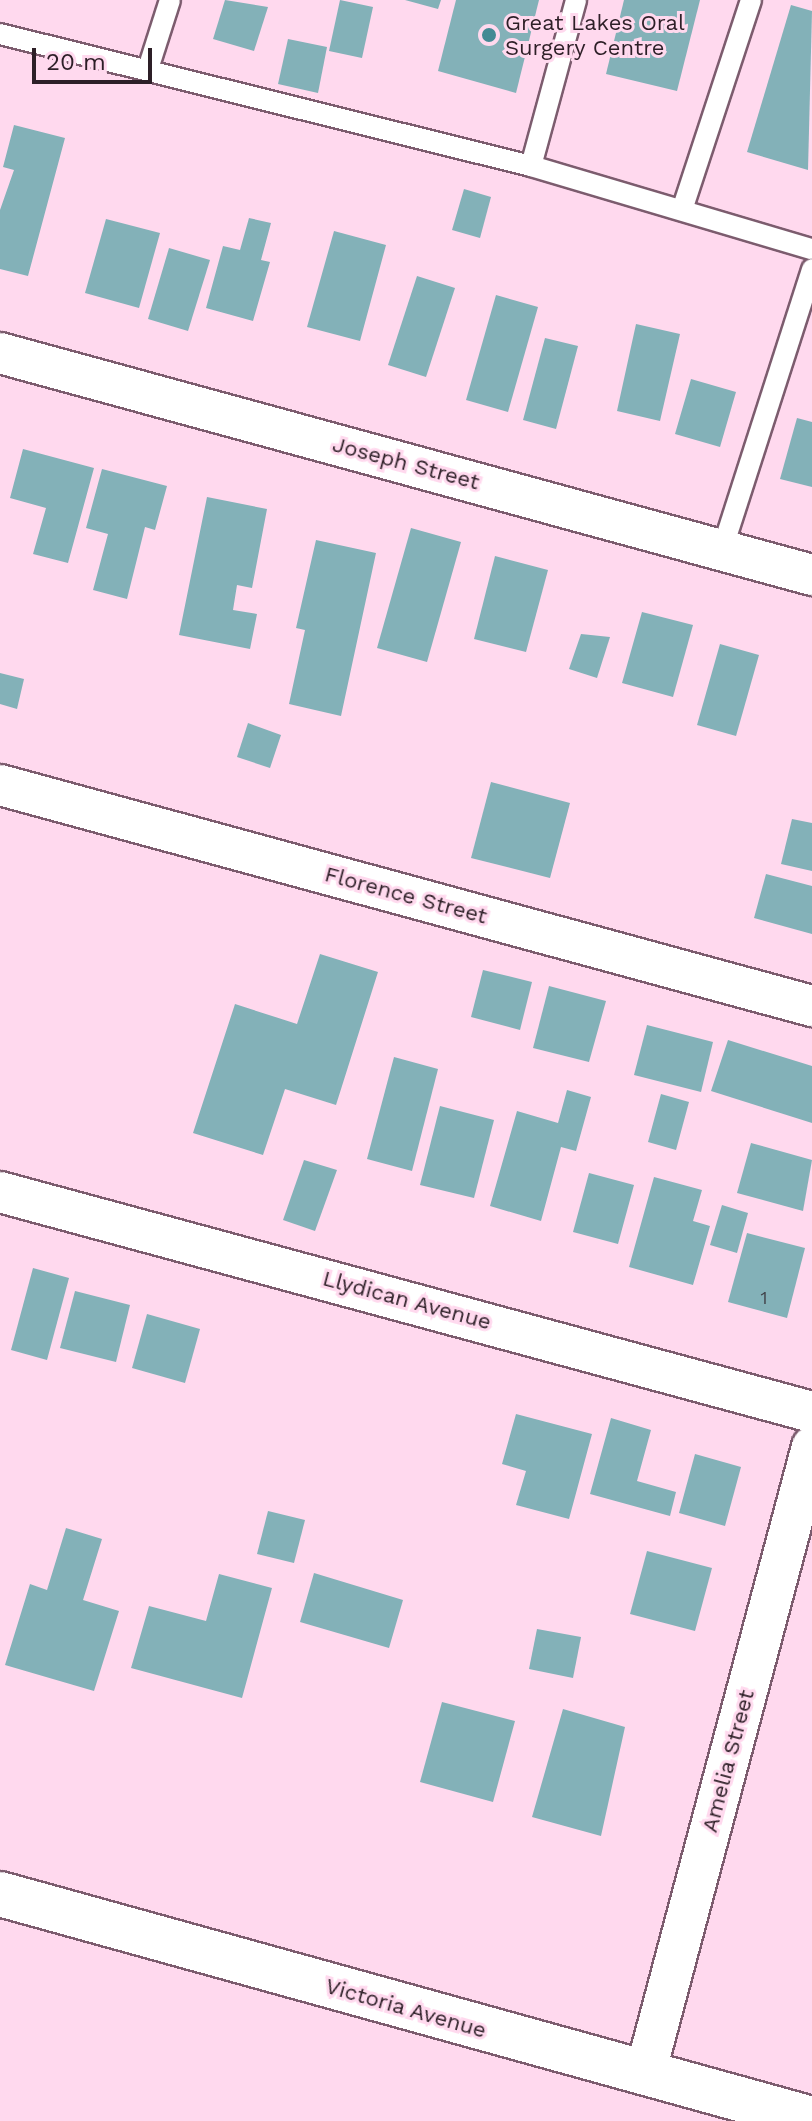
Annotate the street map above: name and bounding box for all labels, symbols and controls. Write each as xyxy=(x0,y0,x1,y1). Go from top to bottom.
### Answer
place label: Great Lakes Oral Surgery Centre xyxy=(505,9,685,60)
marker: Great Lakes Oral Surgery Centre xyxy=(480,26,498,44)
scale bar xyxy=(36,32,156,82)
text: 20 m xyxy=(46,48,106,76)
street label: Joseph Street xyxy=(330,431,482,495)
street label: Florence Street xyxy=(322,861,490,929)
street label: Llydican Avenue xyxy=(320,1265,494,1335)
house number: 1 xyxy=(760,1287,768,1309)
street label: Amelia Street xyxy=(696,1687,760,1835)
street label: Victoria Avenue xyxy=(322,1972,490,2044)

